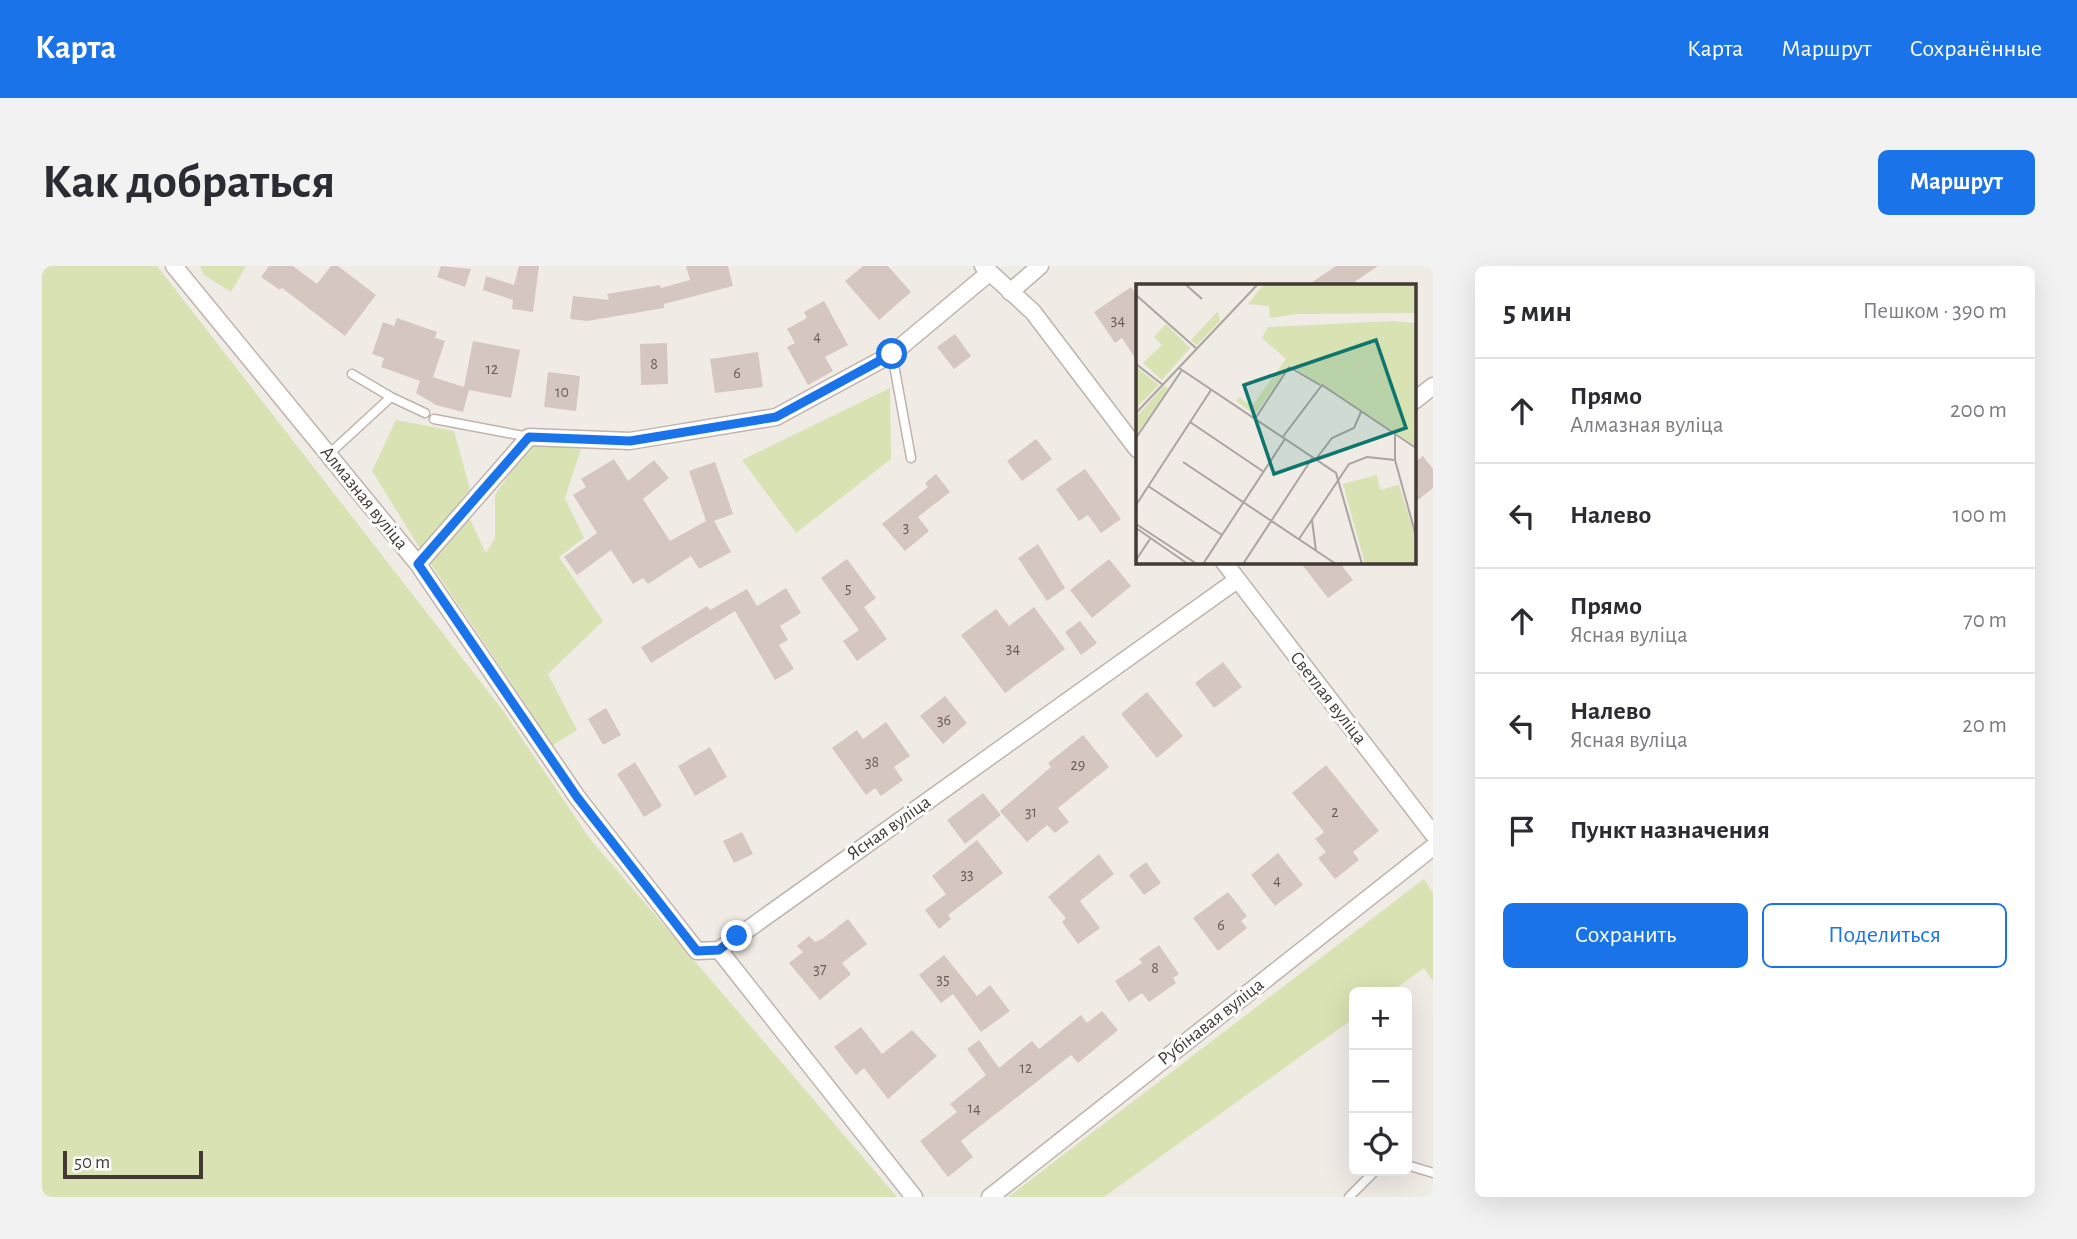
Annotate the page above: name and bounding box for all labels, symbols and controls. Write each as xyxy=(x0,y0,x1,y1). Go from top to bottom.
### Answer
text: Карта xyxy=(35,32,116,65)
text: Карта xyxy=(1687,37,1743,61)
text: Маршрут xyxy=(1781,37,1871,61)
text: Сохранённые xyxy=(1909,37,2042,61)
button: Маршрут xyxy=(1878,150,2035,215)
text: Как добраться xyxy=(42,158,335,207)
inset map xyxy=(1136,284,1416,564)
text: 5 мин xyxy=(1503,297,1572,327)
text: Пешком · 390 m xyxy=(1863,300,2007,323)
house number: 34 xyxy=(1111,312,1125,328)
house number: 4 xyxy=(813,328,821,344)
route start xyxy=(876,338,907,369)
house number: 8 xyxy=(650,356,658,372)
house number: 12 xyxy=(486,361,498,377)
house number: 6 xyxy=(733,365,741,381)
text: Прямо xyxy=(1570,383,1642,409)
house number: 10 xyxy=(555,384,569,400)
icon: ahead xyxy=(1503,392,1541,430)
text: 200 m xyxy=(1950,399,2007,422)
text: Алмазная вуліца xyxy=(1570,414,1724,437)
street label: Алмазная вуліца xyxy=(317,443,411,554)
icon: left xyxy=(1503,497,1541,535)
text: Налево xyxy=(1570,502,1651,528)
text: 100 m xyxy=(1953,504,2007,527)
house number: 3 xyxy=(903,519,909,535)
house number: 5 xyxy=(845,580,851,596)
text: Прямо xyxy=(1570,593,1642,619)
icon: ahead xyxy=(1503,602,1541,640)
text: 70 m xyxy=(1963,609,2007,632)
text: Ясная вуліца xyxy=(1570,624,1688,647)
house number: 34 xyxy=(1006,640,1020,656)
street label: Светлая вуліца xyxy=(1286,648,1370,748)
text: Налево xyxy=(1570,698,1651,724)
icon: left xyxy=(1503,707,1541,745)
house number: 36 xyxy=(937,712,951,728)
text: 20 m xyxy=(1962,714,2007,737)
text: Ясная вуліца xyxy=(1570,729,1688,752)
house number: 38 xyxy=(865,754,879,770)
house number: 29 xyxy=(1071,757,1085,773)
street label: Ясная вуліца xyxy=(844,792,935,864)
house number: 31 xyxy=(1025,804,1037,820)
house number: 2 xyxy=(1331,804,1339,820)
icon: arrive xyxy=(1503,812,1541,850)
text: Пункт назначения xyxy=(1570,817,1770,843)
house number: 33 xyxy=(960,866,974,882)
house number: 4 xyxy=(1273,872,1281,888)
button: Сохранить xyxy=(1503,903,1748,968)
button: Поделиться xyxy=(1762,903,2007,968)
house number: 6 xyxy=(1217,917,1225,933)
route end xyxy=(721,920,752,951)
house number: 8 xyxy=(1151,960,1159,976)
house number: 37 xyxy=(813,961,827,977)
house number: 35 xyxy=(936,971,950,987)
street label: Рубінавая вуліца xyxy=(1155,975,1268,1069)
map controls xyxy=(1349,987,1412,1176)
button: + xyxy=(1349,987,1412,1050)
button: − xyxy=(1349,1050,1412,1113)
house number: 12 xyxy=(1020,1060,1032,1076)
house number: 14 xyxy=(967,1100,981,1116)
button: locate xyxy=(1349,1113,1412,1176)
scale bar xyxy=(63,1148,203,1180)
text: 50 m xyxy=(74,1153,110,1172)

